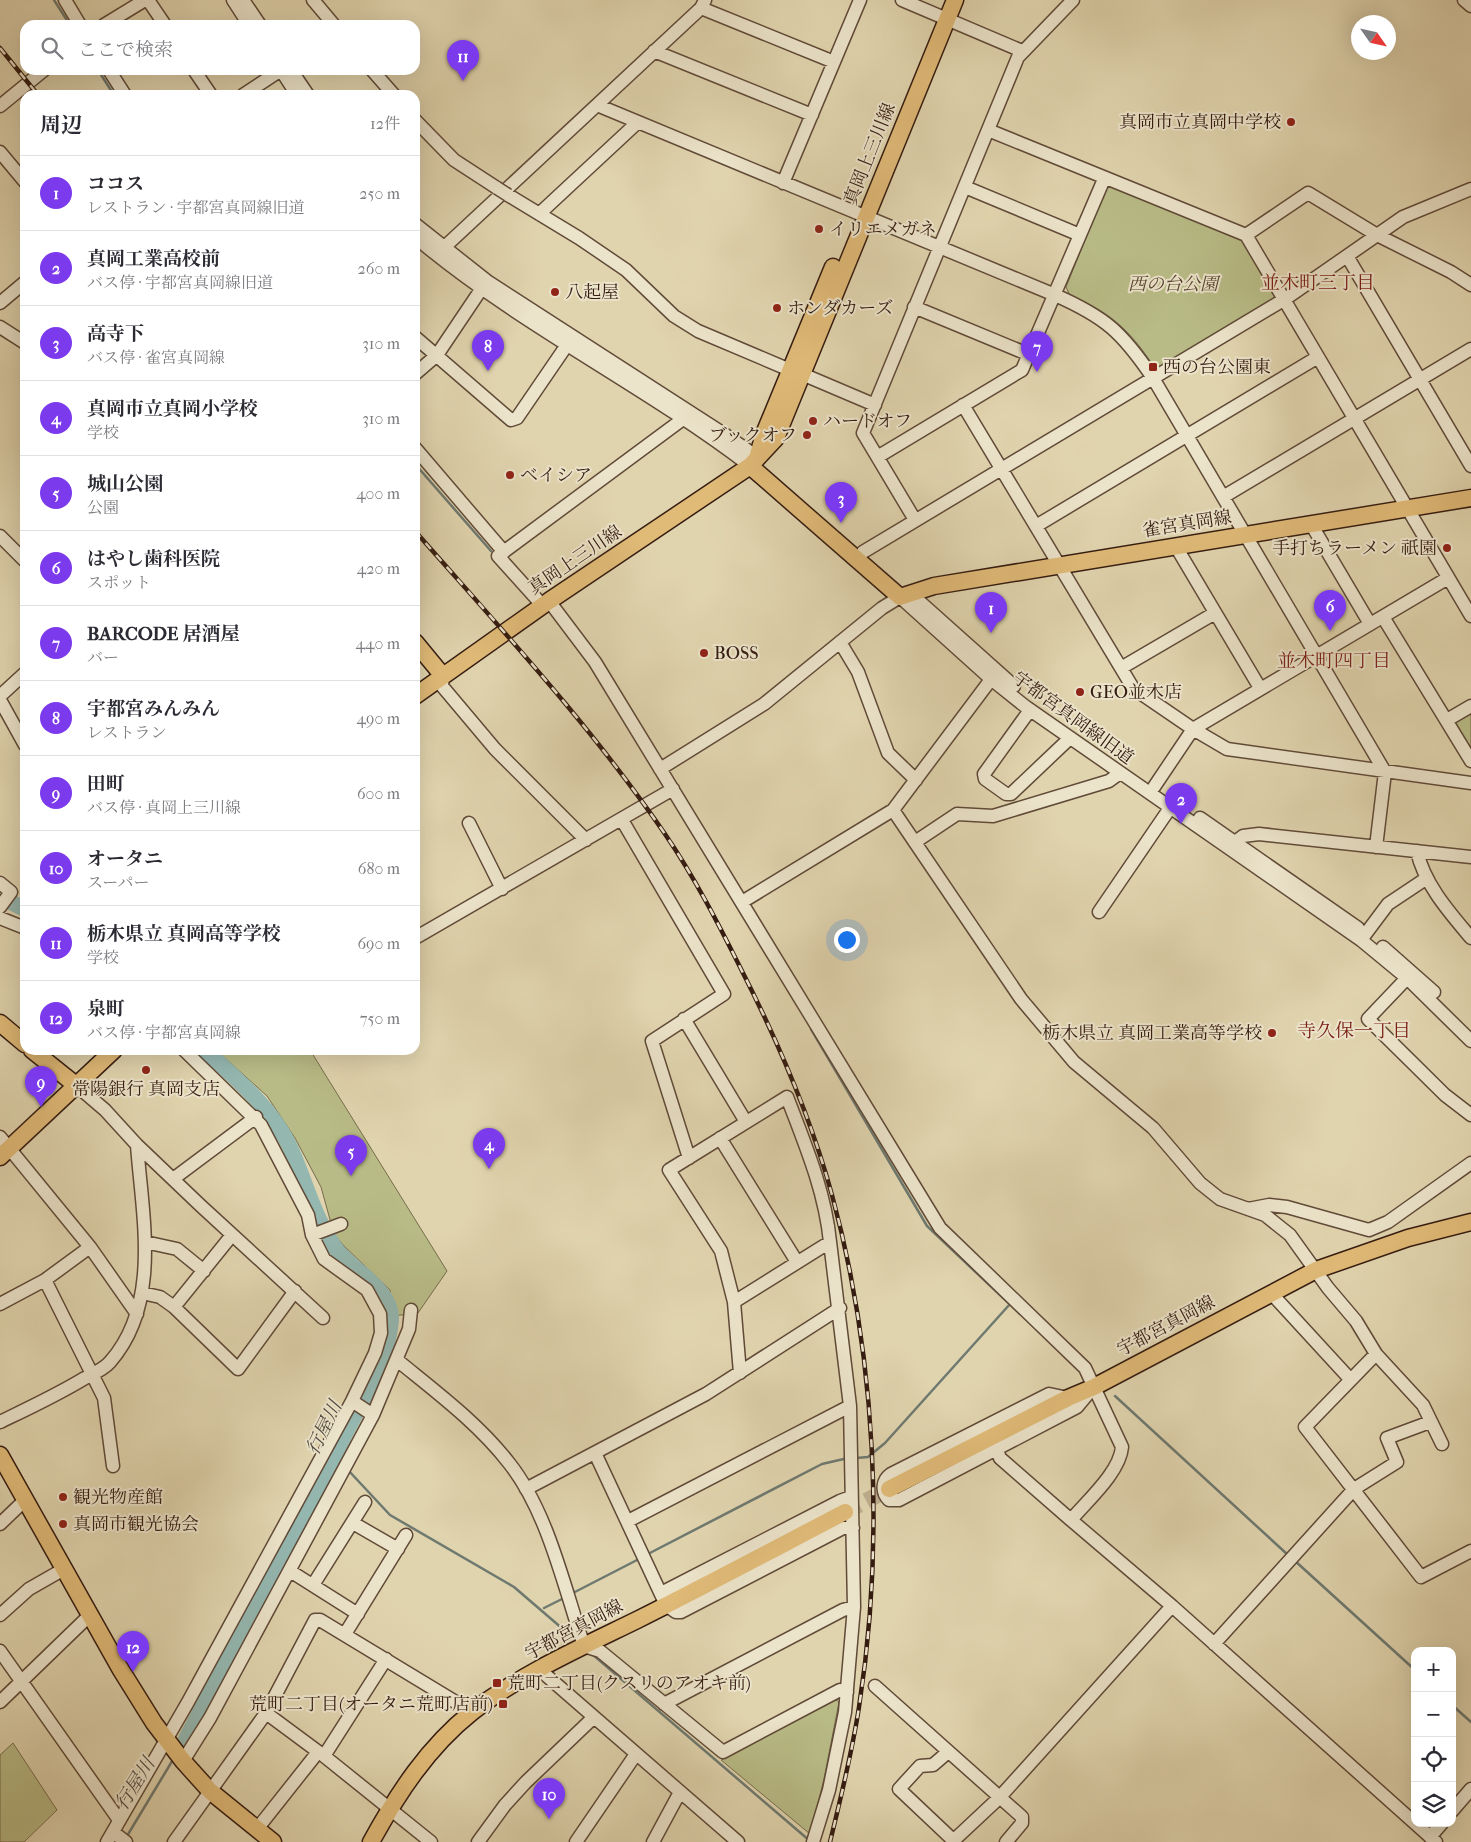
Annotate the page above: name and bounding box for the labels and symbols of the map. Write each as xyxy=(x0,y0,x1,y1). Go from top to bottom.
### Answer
north arrow xyxy=(1351,15,1396,60)
pin: 11 xyxy=(447,40,479,81)
street label: 真岡上三川線 xyxy=(840,100,900,208)
place label: 真岡市立真岡中学校 xyxy=(1119,112,1281,133)
marker: 真岡市立真岡中学校 xyxy=(1285,116,1297,128)
place label: イリエメガネ xyxy=(829,219,937,240)
marker: イリエメガネ xyxy=(813,223,825,235)
district label: 並木町三丁目 xyxy=(1261,272,1375,294)
park label: 西の台公園 xyxy=(1128,274,1221,295)
place label: 八起屋 xyxy=(565,282,619,303)
marker: 八起屋 xyxy=(549,286,561,298)
place label: ホンダカーズ xyxy=(787,298,893,319)
marker: ホンダカーズ xyxy=(771,302,783,314)
pin: 8 xyxy=(472,330,504,371)
pin: 7 xyxy=(1021,331,1053,372)
place label: 西の台公園東 xyxy=(1163,357,1271,378)
marker: 西の台公園東 xyxy=(1147,361,1159,373)
place label: ハードオフ xyxy=(823,411,912,432)
marker: ハードオフ xyxy=(807,415,819,427)
place label: ブックオフ xyxy=(709,425,797,446)
marker: ブックオフ xyxy=(801,429,813,441)
place label: ベイシア xyxy=(520,465,592,486)
marker: ベイシア xyxy=(504,469,516,481)
pin: 3 xyxy=(825,482,857,523)
street label: 雀宮真岡線 xyxy=(1141,507,1233,541)
street label: 真岡上三川線 xyxy=(524,521,626,599)
place label: 手打ちラーメン 祇園 xyxy=(1272,538,1437,559)
marker: 手打ちラーメン 祇園 xyxy=(1441,542,1453,554)
pin: 6 xyxy=(1314,590,1346,631)
pin: 1 xyxy=(975,592,1007,633)
place label: BOSS xyxy=(714,643,759,664)
marker: BOSS xyxy=(698,647,710,659)
district label: 並木町四丁目 xyxy=(1277,650,1391,672)
street label: 宇都宮真岡線旧道 xyxy=(1009,667,1137,769)
place label: GEO並木店 xyxy=(1090,682,1182,703)
marker: GEO並木店 xyxy=(1074,686,1086,698)
pin: 2 xyxy=(1165,783,1197,824)
your location xyxy=(834,927,860,953)
district label: 寺久保一丁目 xyxy=(1297,1020,1411,1042)
place label: 栃木県立 真岡工業高等学校 xyxy=(1042,1023,1262,1044)
marker: 栃木県立 真岡工業高等学校 xyxy=(1266,1027,1278,1039)
marker: 常陽銀行 真岡支店 xyxy=(140,1064,152,1076)
pin: 9 xyxy=(25,1066,57,1107)
place label: 常陽銀行 真岡支店 xyxy=(72,1079,220,1100)
pin: 4 xyxy=(473,1128,505,1169)
pin: 5 xyxy=(335,1135,367,1176)
street label: 宇都宮真岡線 xyxy=(1113,1291,1219,1361)
water label: 行屋川 xyxy=(302,1396,347,1458)
place label: 観光物産館 xyxy=(73,1487,163,1508)
marker: 観光物産館 xyxy=(57,1491,69,1503)
place label: 真岡市観光協会 xyxy=(73,1514,199,1535)
marker: 真岡市観光協会 xyxy=(57,1518,69,1530)
street label: 宇都宮真岡線 xyxy=(521,1595,627,1665)
pin: 12 xyxy=(117,1631,149,1672)
place label: 荒町二丁目(クスリのアオキ前) xyxy=(507,1673,751,1694)
marker: 荒町二丁目(クスリのアオキ前) xyxy=(491,1677,503,1689)
place label: 荒町二丁目(オータニ荒町店前) xyxy=(249,1694,493,1715)
marker: 荒町二丁目(オータニ荒町店前) xyxy=(497,1698,509,1710)
water label: 行屋川 xyxy=(111,1752,160,1814)
pin: 10 xyxy=(533,1778,565,1819)

